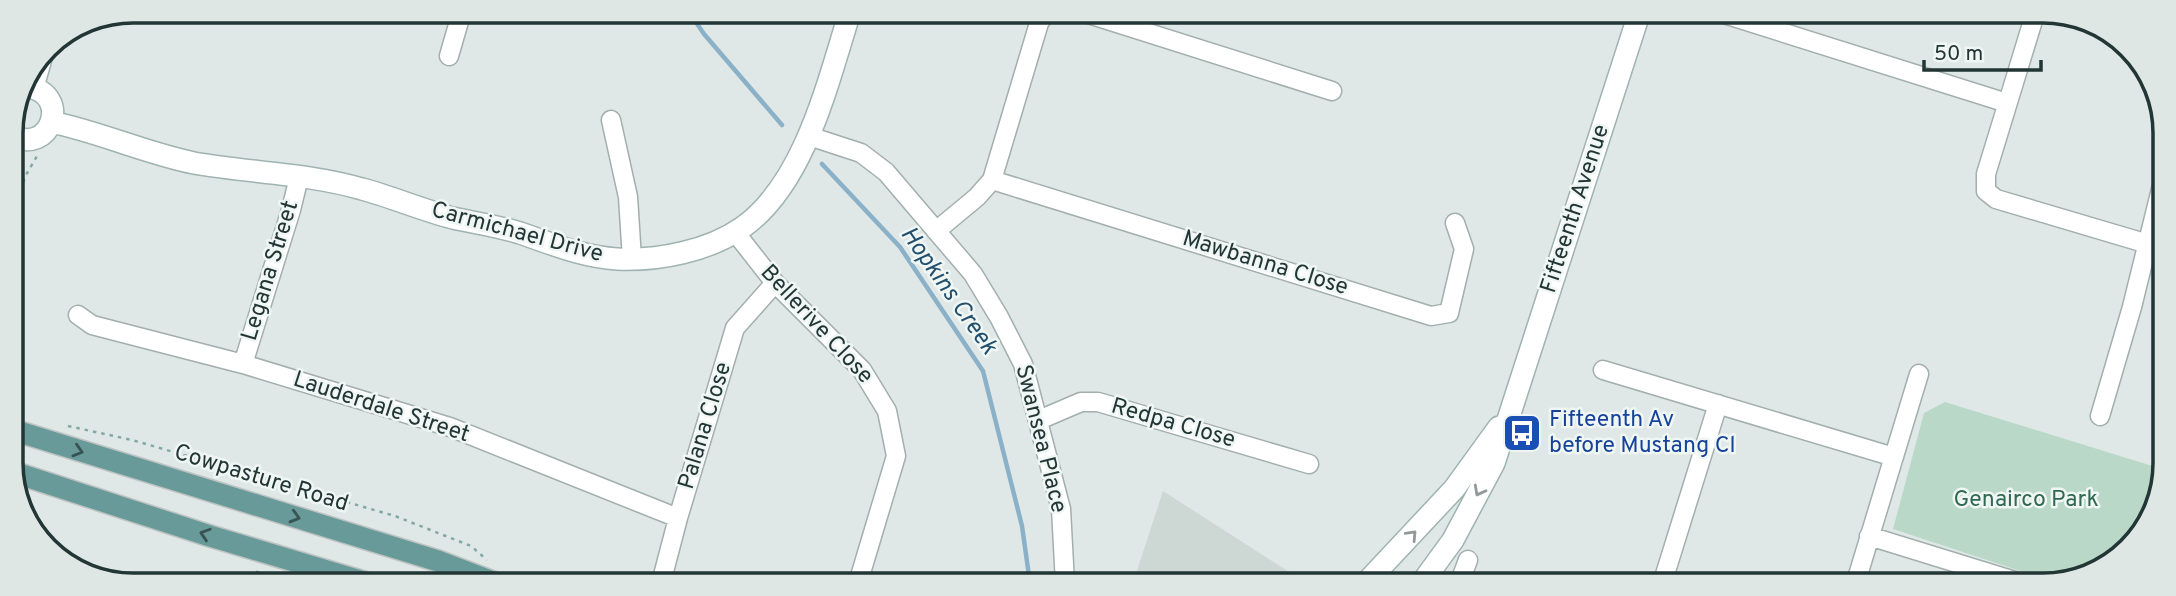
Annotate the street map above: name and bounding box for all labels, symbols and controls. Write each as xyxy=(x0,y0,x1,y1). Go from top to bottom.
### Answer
scale bar xyxy=(1924,28,2041,72)
text: 50 m xyxy=(1934,41,1983,68)
street label: Fifteenth Avenue xyxy=(1535,121,1617,297)
street label: Carmichael Drive xyxy=(428,196,606,270)
street label: Legana Street xyxy=(236,197,306,345)
water label: Hopkins Creek xyxy=(893,221,1004,362)
street label: Mawbanna Close xyxy=(1179,225,1351,303)
street label: Bellerive Close xyxy=(753,259,879,391)
street label: Palana Close xyxy=(673,359,739,493)
street label: Swansea Place xyxy=(1008,362,1072,516)
street label: Lauderdale Street xyxy=(289,366,473,450)
street label: Redpa Close xyxy=(1108,392,1238,456)
place label: Fifteenth Av before Mustang Cl xyxy=(1549,406,1736,461)
bus stop icon: Fifteenth Av before Mustang Cl xyxy=(1501,412,1543,454)
street label: Cowpasture Road xyxy=(170,439,352,519)
one-way arrow xyxy=(71,442,83,457)
one-way arrow xyxy=(1474,484,1488,496)
park label: Genairco Park xyxy=(1953,486,2099,515)
one-way arrow xyxy=(289,509,301,523)
one-way arrow xyxy=(199,528,211,543)
one-way arrow xyxy=(1404,530,1417,543)

